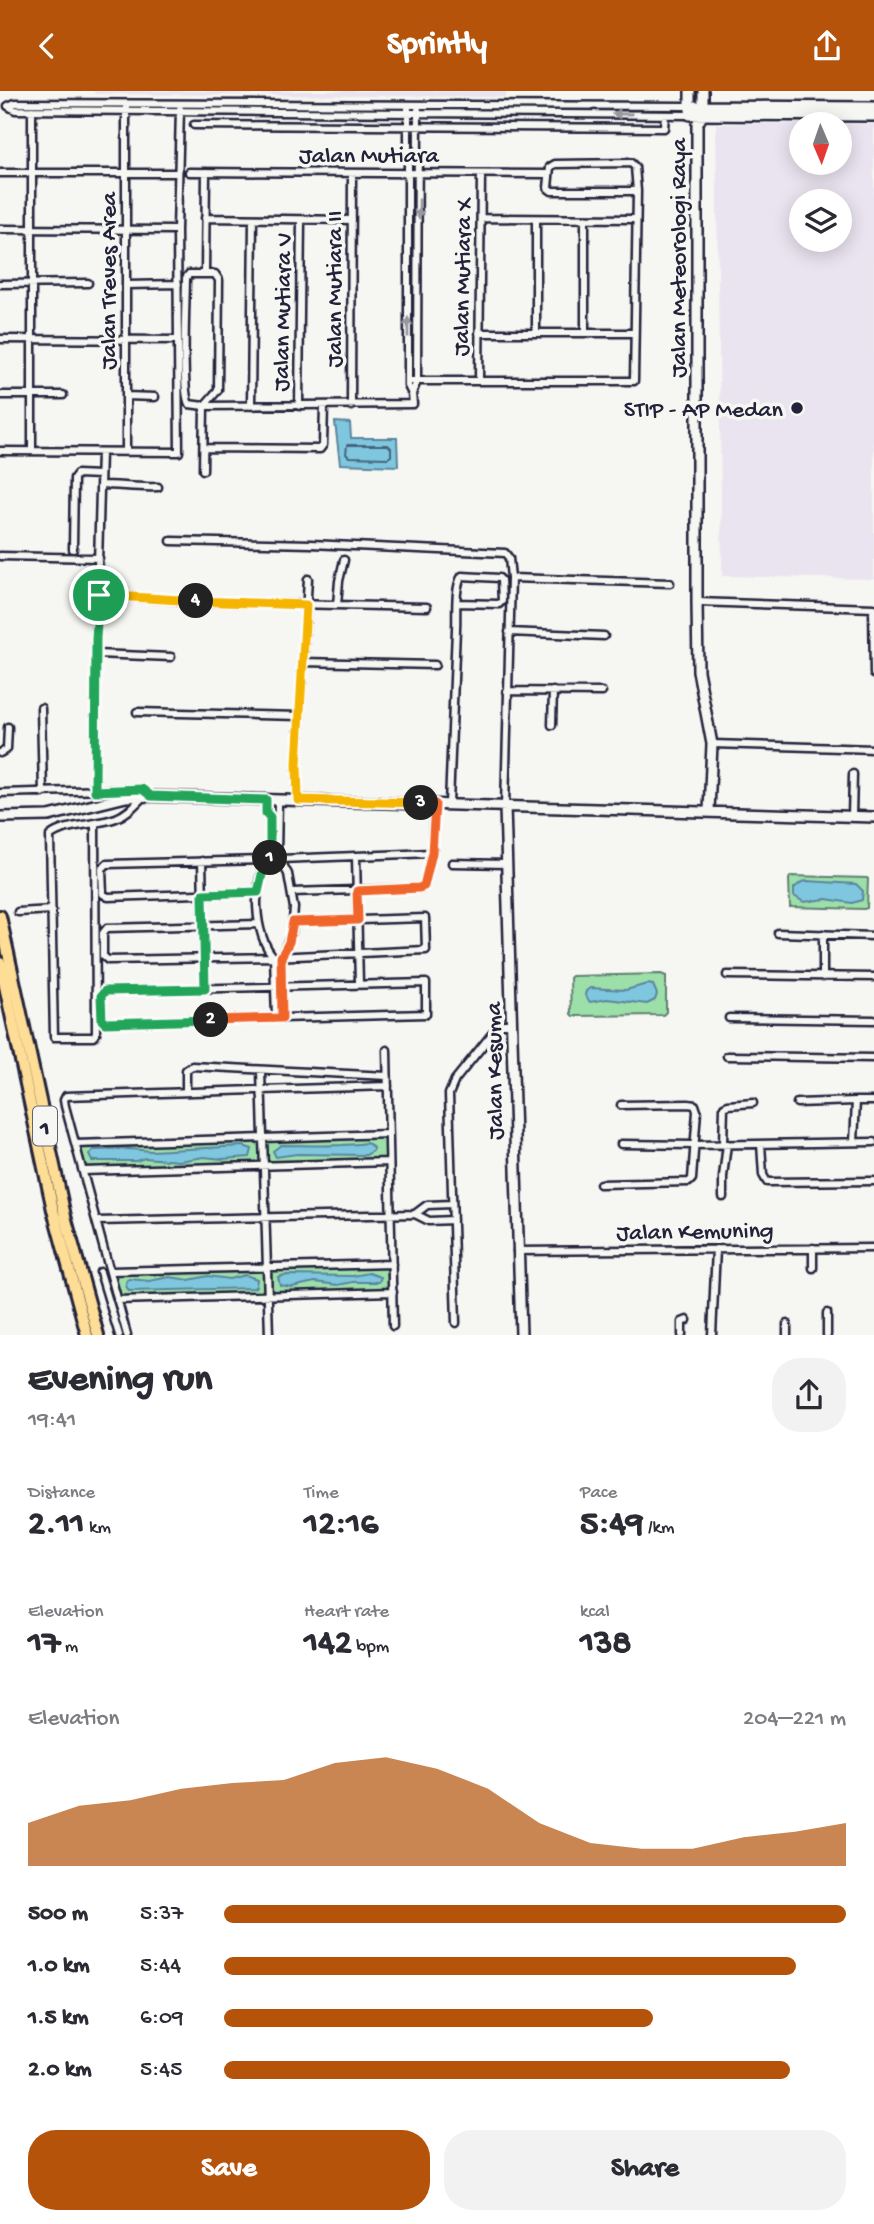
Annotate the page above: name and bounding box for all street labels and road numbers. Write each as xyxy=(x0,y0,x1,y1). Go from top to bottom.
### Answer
street label: Jalan Meteorologi Raya xyxy=(666,137,695,378)
street label: Jalan Mutiara xyxy=(299,143,440,172)
street label: Jalan Treves Area xyxy=(96,191,125,370)
street label: Jalan Mutiara X xyxy=(449,196,480,356)
street label: Jalan Mutiara II xyxy=(322,210,351,368)
street label: Jalan Mutiara V xyxy=(269,232,300,392)
street label: Jalan Kesuma xyxy=(481,1001,512,1140)
road number: 1 xyxy=(33,1107,57,1145)
street label: Jalan Kemuning xyxy=(616,1218,774,1249)

